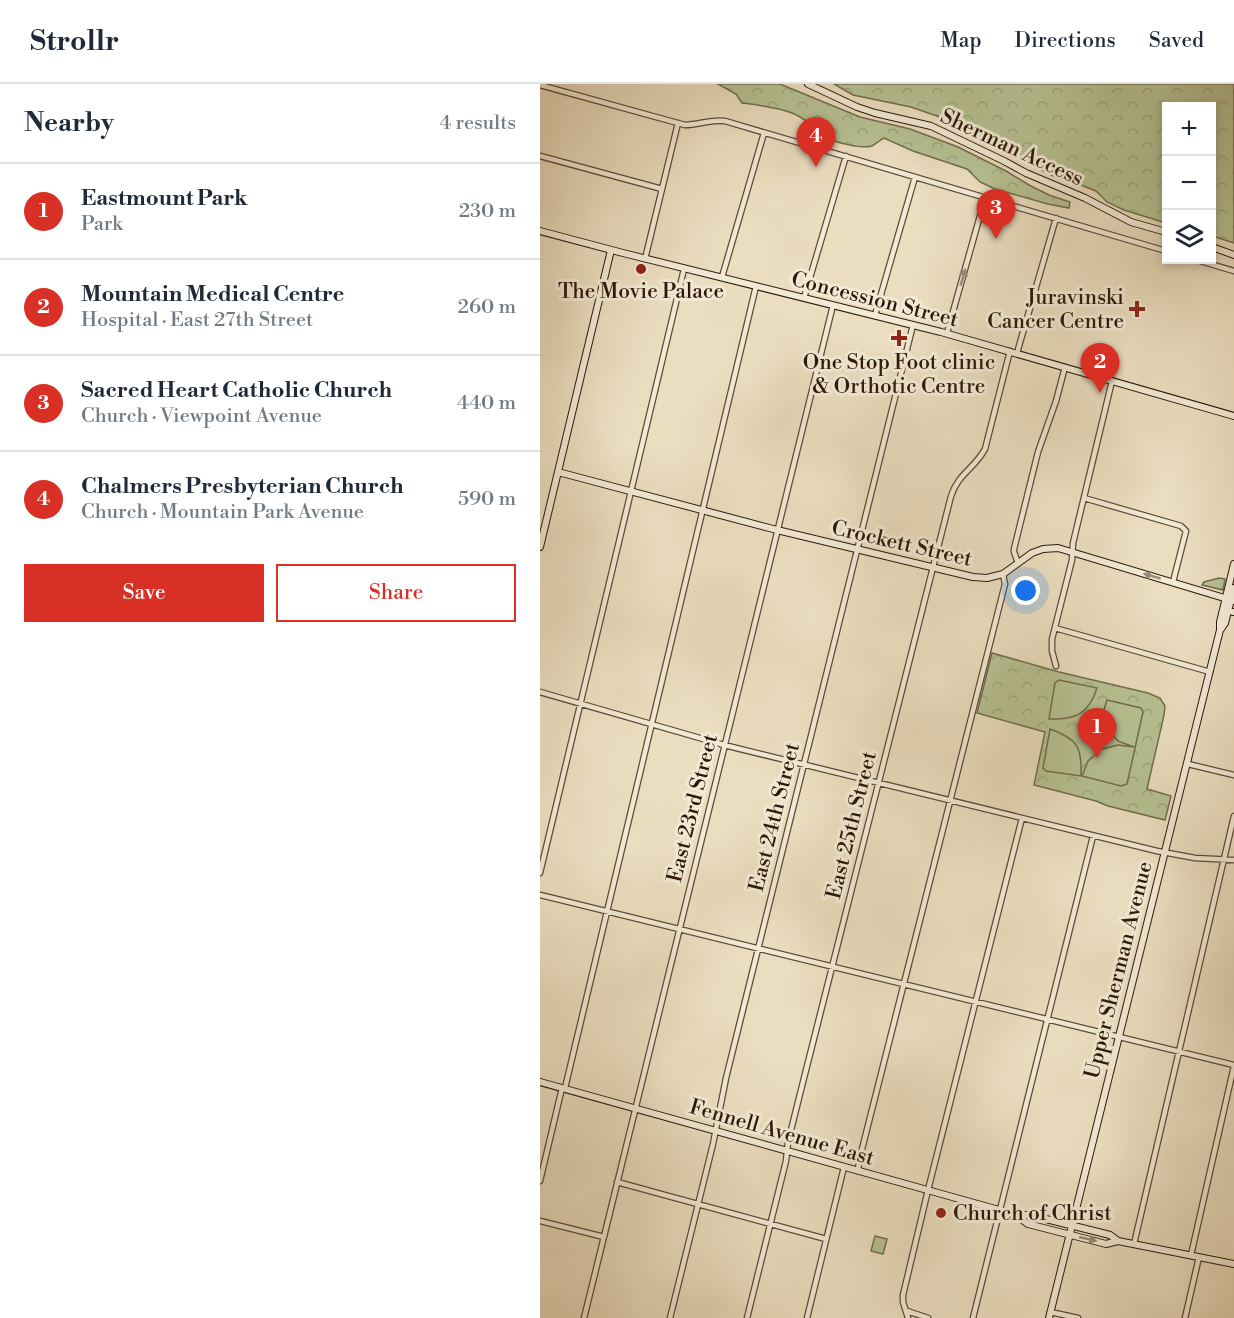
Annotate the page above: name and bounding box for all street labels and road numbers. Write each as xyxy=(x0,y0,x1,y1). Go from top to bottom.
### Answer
street label: Sherman Access xyxy=(936,103,1087,192)
street label: Concession Street xyxy=(789,267,961,333)
street label: Crockett Street xyxy=(829,515,975,573)
street label: East 23rd Street xyxy=(662,731,724,885)
street label: East 24th Street xyxy=(744,740,806,894)
street label: East 25th Street xyxy=(821,748,883,902)
street label: Upper Sherman Avenue xyxy=(1079,859,1159,1082)
street label: Fennell Avenue East xyxy=(686,1094,878,1172)

